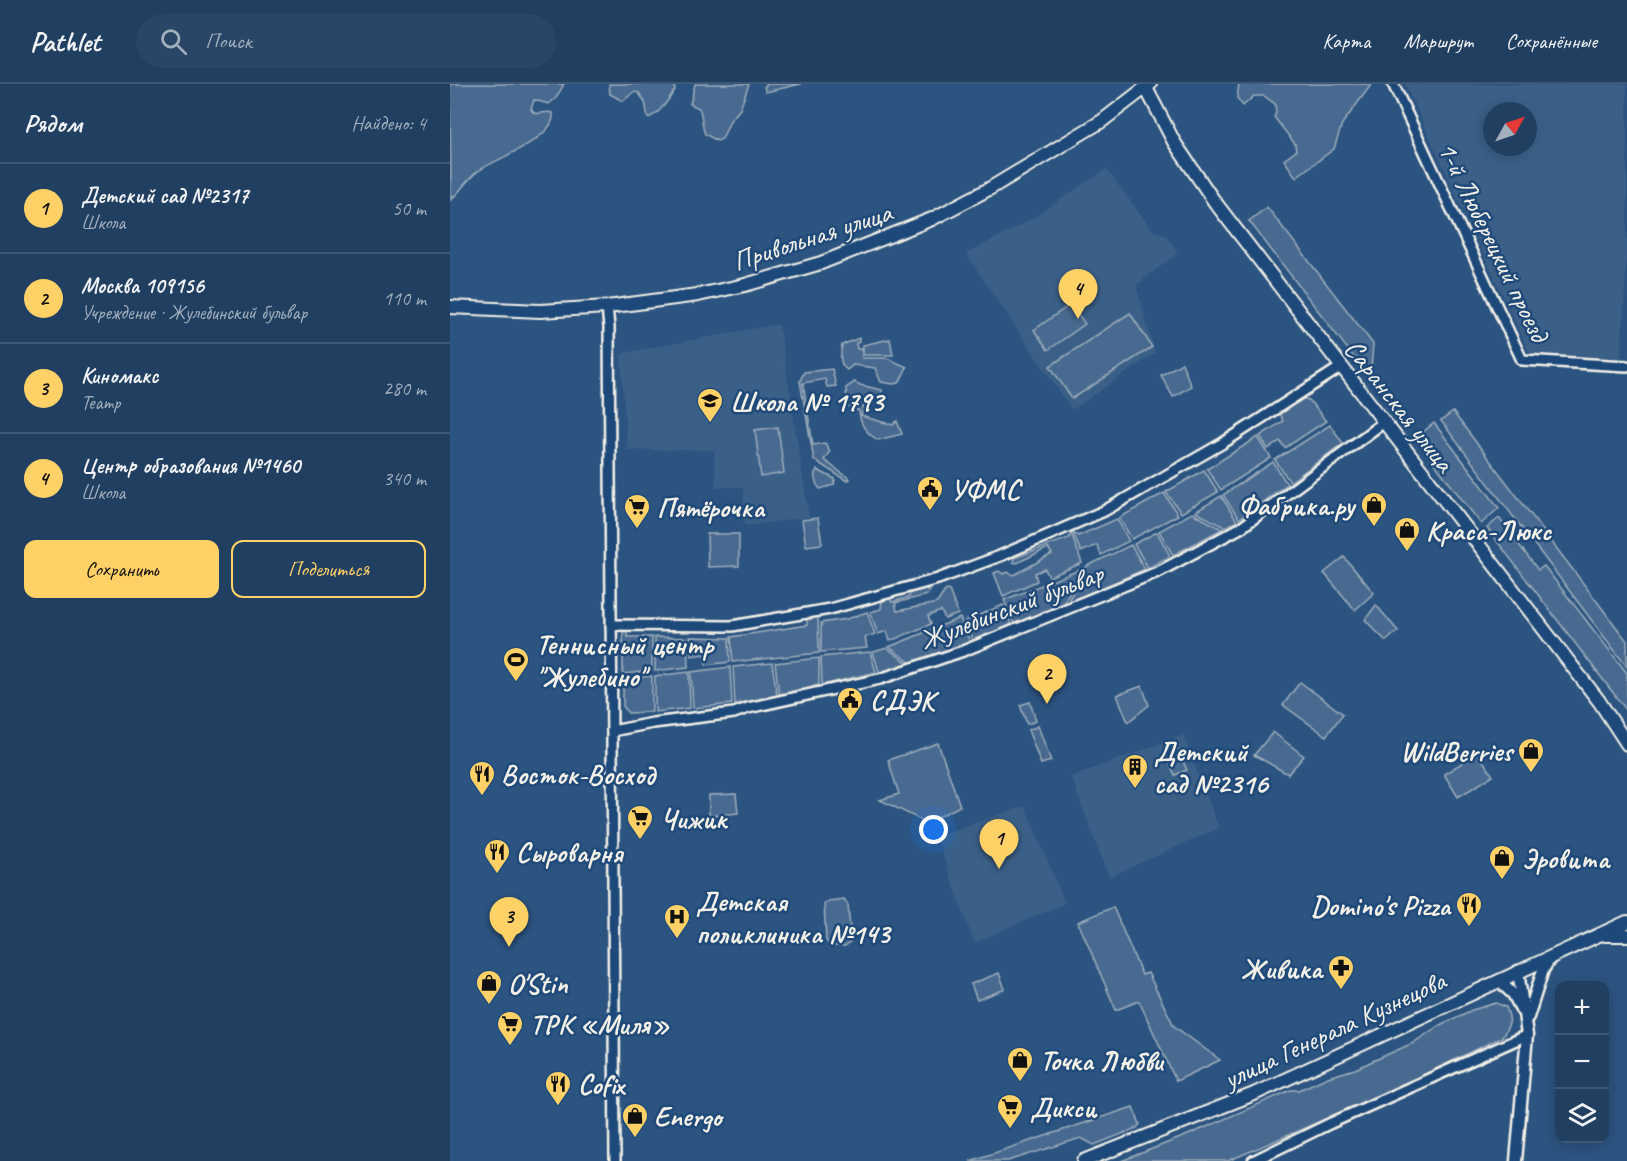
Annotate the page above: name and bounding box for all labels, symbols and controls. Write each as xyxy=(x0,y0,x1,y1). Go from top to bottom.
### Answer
search box xyxy=(136,14,556,68)
text: Pathlet xyxy=(30,24,100,59)
icon: search xyxy=(157,25,190,58)
text: Поиск xyxy=(205,27,252,55)
text: Карта xyxy=(1322,28,1371,54)
text: Маршрут xyxy=(1404,28,1473,54)
text: Сохранённые xyxy=(1506,28,1597,54)
north arrow xyxy=(1483,102,1537,156)
text: Рядом xyxy=(24,107,82,140)
text: Найдено: 4 xyxy=(351,111,426,136)
street label: 1-й Люберецкий проезд xyxy=(1430,136,1558,350)
text: Детский сад №2317 xyxy=(81,182,248,210)
street label: Привольная улица xyxy=(728,194,898,279)
text: 1 xyxy=(39,196,48,221)
text: 50 m xyxy=(392,196,426,221)
text: Школа xyxy=(81,210,125,235)
pin: 4 xyxy=(1058,270,1098,319)
text: Москва 109156 xyxy=(81,272,204,300)
text: 2 xyxy=(39,286,48,311)
text: 110 m xyxy=(383,286,426,311)
text: Учреждение · Жулебинский бульвар xyxy=(81,300,307,325)
street label: Саранская улица xyxy=(1337,332,1463,480)
text: Киномакс xyxy=(81,362,158,390)
text: 3 xyxy=(39,376,48,401)
text: 280 m xyxy=(383,376,426,401)
place label: Школа № 1793 xyxy=(730,384,886,419)
school or university icon: Школа № 1793 xyxy=(695,386,725,424)
text: Театр xyxy=(81,390,120,415)
text: Центр образования №1460 xyxy=(81,452,300,480)
text: 4 xyxy=(39,466,48,491)
text: 340 m xyxy=(383,466,426,491)
place label: УФМС xyxy=(950,472,1023,507)
public building icon: УФМС xyxy=(915,474,945,512)
text: Школа xyxy=(81,480,125,505)
place label: Фабрика.ру xyxy=(1238,488,1356,523)
place label: Пятёрочка xyxy=(657,490,766,525)
shop icon: Фабрика.ру xyxy=(1359,490,1389,528)
supermarket icon: Пятёрочка xyxy=(622,492,652,530)
place label: Краса-Люкс xyxy=(1426,513,1552,548)
shop icon: Краса-Люкс xyxy=(1392,515,1422,553)
button: Сохранить xyxy=(24,540,219,598)
button: Поделиться xyxy=(231,540,426,598)
street label: Жулебинский бульвар xyxy=(914,555,1109,658)
place label: Теннисный центр "Жулебино" xyxy=(536,627,715,694)
sports icon: Теннисный центр "Жулебино" xyxy=(501,645,531,683)
pin: 2 xyxy=(1028,654,1066,704)
place label: СДЭК xyxy=(870,683,940,718)
public building icon: СДЭК xyxy=(835,685,865,723)
place label: Детский сад №2316 xyxy=(1154,734,1269,801)
place label: WildBerries xyxy=(1401,734,1515,769)
shop icon: WildBerries xyxy=(1516,736,1546,774)
building icon: Детский сад №2316 xyxy=(1120,752,1150,790)
place label: Восток-Восход xyxy=(501,757,658,792)
restaurant icon: Восток-Восход xyxy=(467,759,497,797)
place label: Чижик xyxy=(660,801,728,836)
supermarket icon: Чижик xyxy=(625,803,655,841)
your location xyxy=(919,815,948,844)
pin: 1 xyxy=(980,820,1018,869)
place label: Сыроварня xyxy=(516,835,625,870)
restaurant icon: Сыроварня xyxy=(482,837,512,875)
place label: Эровита xyxy=(1522,841,1612,876)
shop icon: Эровита xyxy=(1487,843,1517,881)
place label: Детская поликлиника №143 xyxy=(696,884,892,951)
place label: Domino's Pizza xyxy=(1311,888,1453,923)
restaurant icon: Domino's Pizza xyxy=(1454,890,1484,928)
pin: 3 xyxy=(490,898,528,947)
hospital icon: Детская поликлиника №143 xyxy=(662,902,692,940)
place label: Живика xyxy=(1241,951,1325,986)
pharmacy icon: Живика xyxy=(1326,953,1356,991)
street label: улица Генерала Кузнецова xyxy=(1216,962,1452,1097)
place label: O'Stin xyxy=(508,966,569,1001)
shop icon: O'Stin xyxy=(474,968,504,1006)
map controls xyxy=(1555,981,1609,1143)
button: + xyxy=(1555,981,1609,1035)
place label: ТРК «Миля» xyxy=(530,1007,670,1042)
supermarket icon: ТРК «Миля» xyxy=(495,1009,525,1047)
button: − xyxy=(1555,1035,1609,1089)
place label: Точка Любви xyxy=(1040,1043,1165,1078)
shop icon: Точка Любви xyxy=(1005,1045,1035,1083)
place label: Cofix xyxy=(578,1067,626,1102)
restaurant icon: Cofix xyxy=(543,1069,573,1107)
button: layers xyxy=(1555,1089,1609,1143)
place label: Дикси xyxy=(1030,1090,1098,1125)
supermarket icon: Дикси xyxy=(995,1092,1025,1130)
place label: Energo xyxy=(654,1099,724,1134)
shop icon: Energo xyxy=(620,1101,650,1139)

